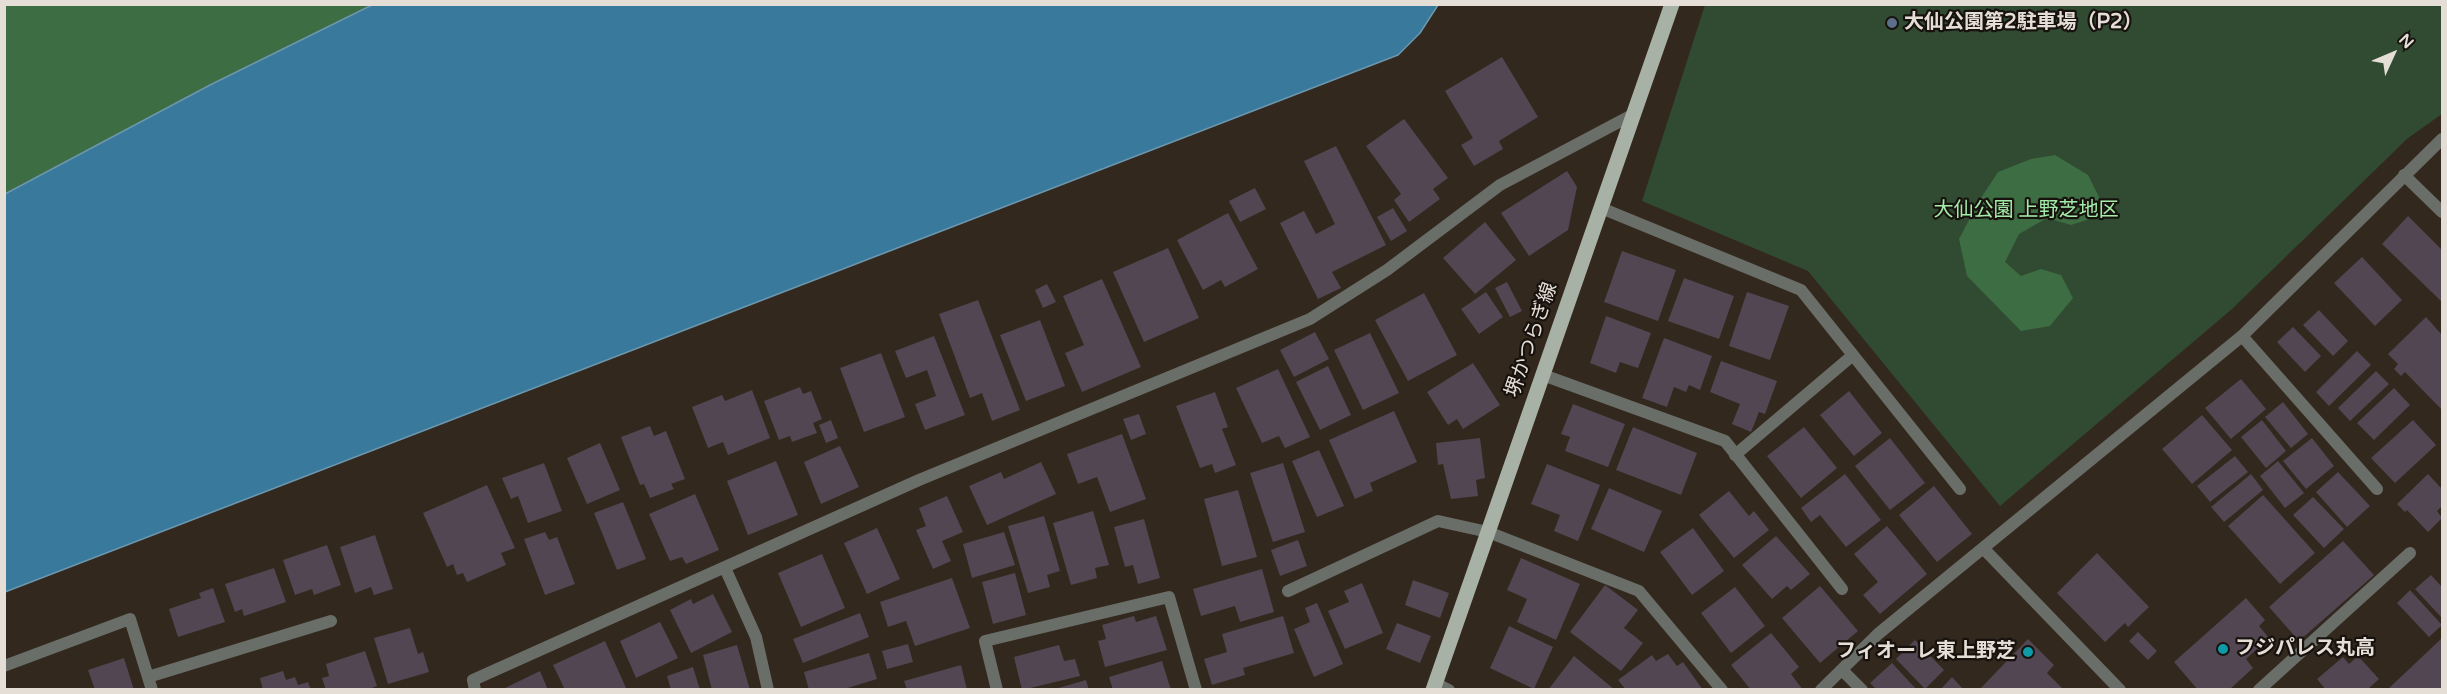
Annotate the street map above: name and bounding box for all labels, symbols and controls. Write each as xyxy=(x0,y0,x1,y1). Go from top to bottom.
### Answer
place label: 大仙公園第2駐車場（P2） xyxy=(1904,11,2143,35)
marker: 大仙公園第2駐車場（P2） xyxy=(1885,16,1899,30)
north arrow xyxy=(2363,24,2423,84)
text: N xyxy=(2394,30,2418,53)
park label: 大仙公園 上野芝地区 xyxy=(1933,199,2119,223)
street label: 堺かつらぎ線 xyxy=(1501,279,1563,401)
place label: フジパレス丸高 xyxy=(2235,637,2375,661)
place label: フィオーレ東上野芝 xyxy=(1836,640,2016,664)
marker: フジパレス丸高 xyxy=(2216,642,2230,656)
marker: フィオーレ東上野芝 xyxy=(2021,645,2035,659)

